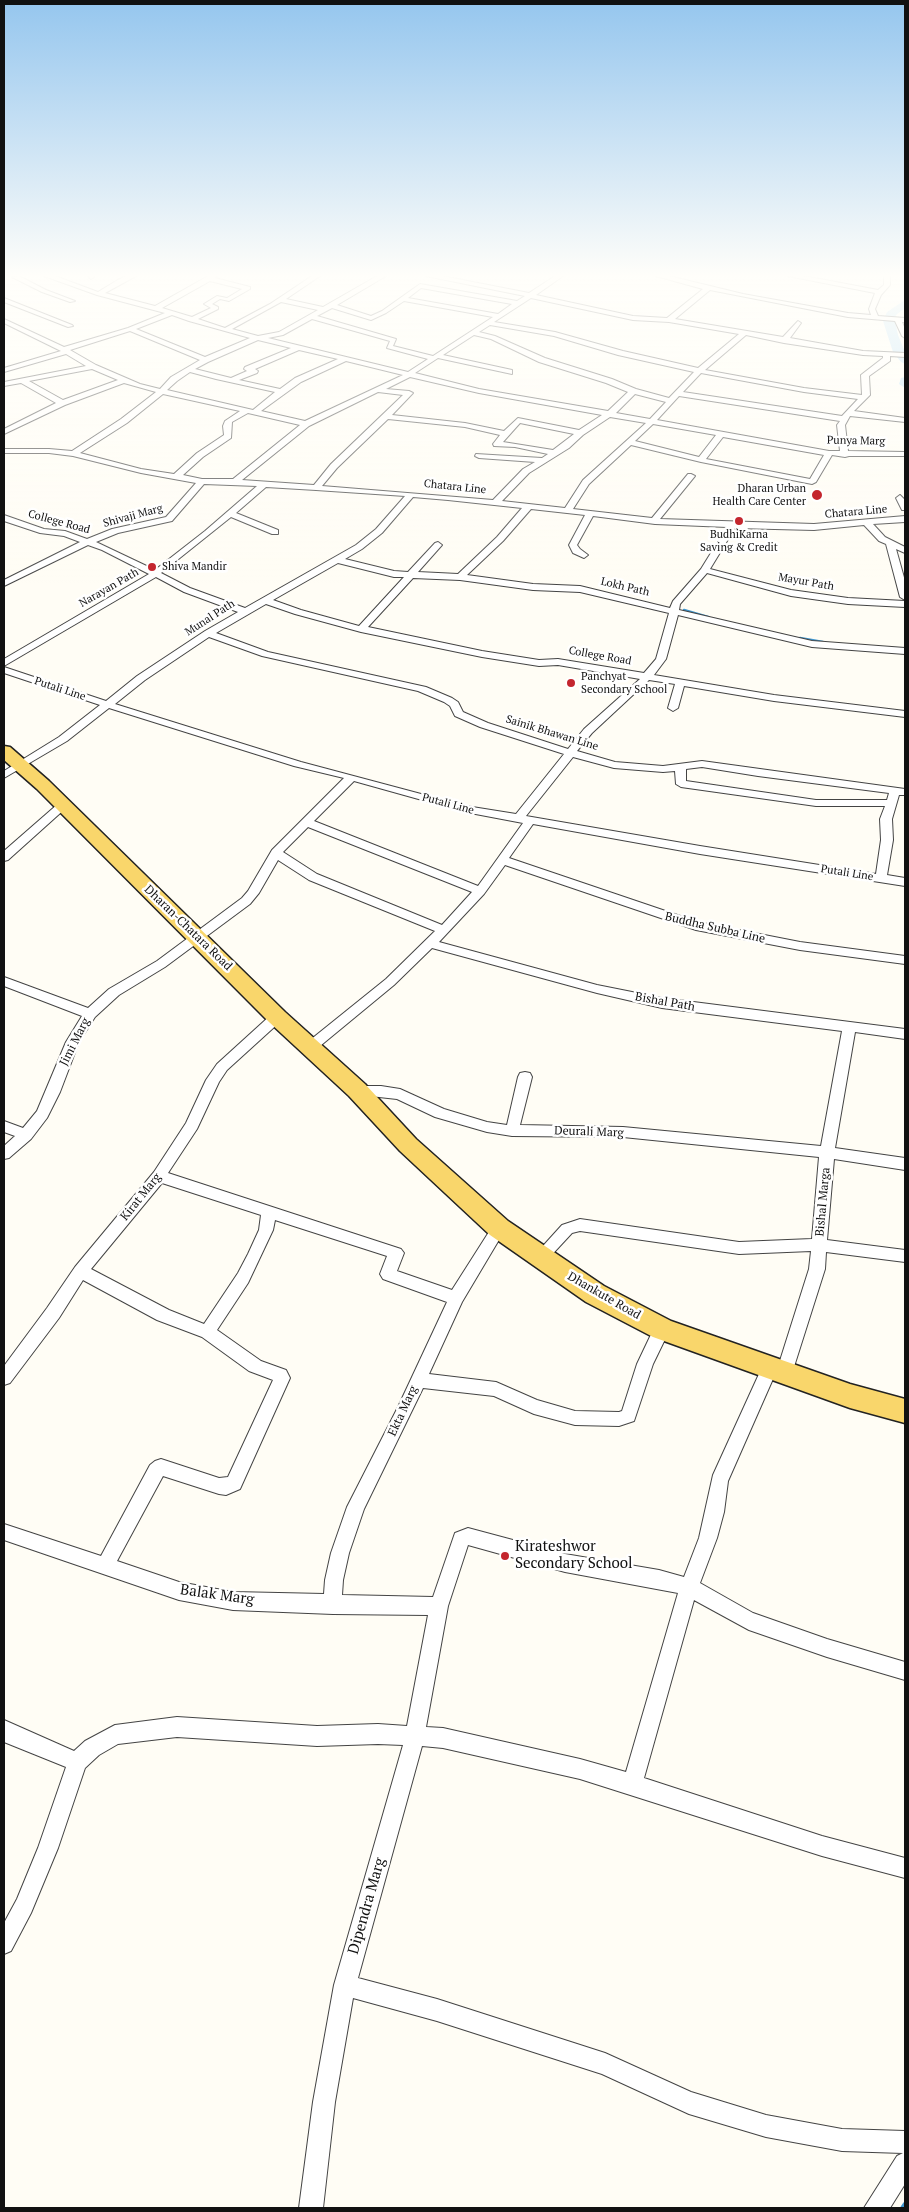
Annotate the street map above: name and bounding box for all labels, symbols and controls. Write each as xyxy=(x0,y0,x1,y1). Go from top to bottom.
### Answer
street label: Punya Marg xyxy=(827,434,885,448)
street label: Chatara Line xyxy=(423,477,487,497)
place label: Dharan Urban Health Care Center xyxy=(713,482,806,508)
marker: Dharan Urban Health Care Center xyxy=(810,488,824,502)
street label: Shivaji Marg xyxy=(102,502,164,530)
street label: Chatara Line xyxy=(824,503,888,521)
street label: College Road xyxy=(27,507,91,537)
marker: BudhiKarna Saving & Credit xyxy=(733,515,745,527)
place label: BudhiKarna Saving & Credit xyxy=(700,528,778,554)
place label: Shiva Mandir xyxy=(162,560,227,574)
marker: Shiva Mandir xyxy=(146,561,158,573)
street label: Narayan Path xyxy=(77,566,141,610)
street label: Mayur Path xyxy=(777,571,835,593)
street label: Lokh Path xyxy=(599,575,651,599)
street label: Munal Path xyxy=(183,597,237,639)
street label: College Road xyxy=(568,644,632,668)
place label: Panchyat Secondary School xyxy=(581,670,667,696)
street label: Putali Line xyxy=(33,675,87,703)
marker: Panchyat Secondary School xyxy=(565,677,577,689)
street label: Sainik Bhawan Line xyxy=(504,713,600,753)
street label: Putali Line xyxy=(421,791,475,817)
street label: Putali Line xyxy=(820,862,874,884)
street label: Dharan-Chatara Road xyxy=(141,882,235,974)
street label: Buddha Subba Line xyxy=(664,909,766,947)
street label: Bishal Path xyxy=(634,990,696,1014)
street label: Jimi Marg xyxy=(57,1016,93,1068)
street label: Deurali Marg xyxy=(554,1124,624,1140)
street label: Bishal Marga xyxy=(813,1167,833,1237)
street label: Kirat Marg xyxy=(118,1170,164,1224)
street label: Dhankute Road xyxy=(565,1269,643,1323)
street label: Ekta Marg xyxy=(385,1383,421,1439)
place label: Kirateshwor Secondary School xyxy=(515,1538,633,1573)
marker: Kirateshwor Secondary School xyxy=(499,1550,511,1562)
street label: Balak Marg xyxy=(179,1581,255,1609)
street label: Dipendra Marg xyxy=(345,1856,389,1956)

